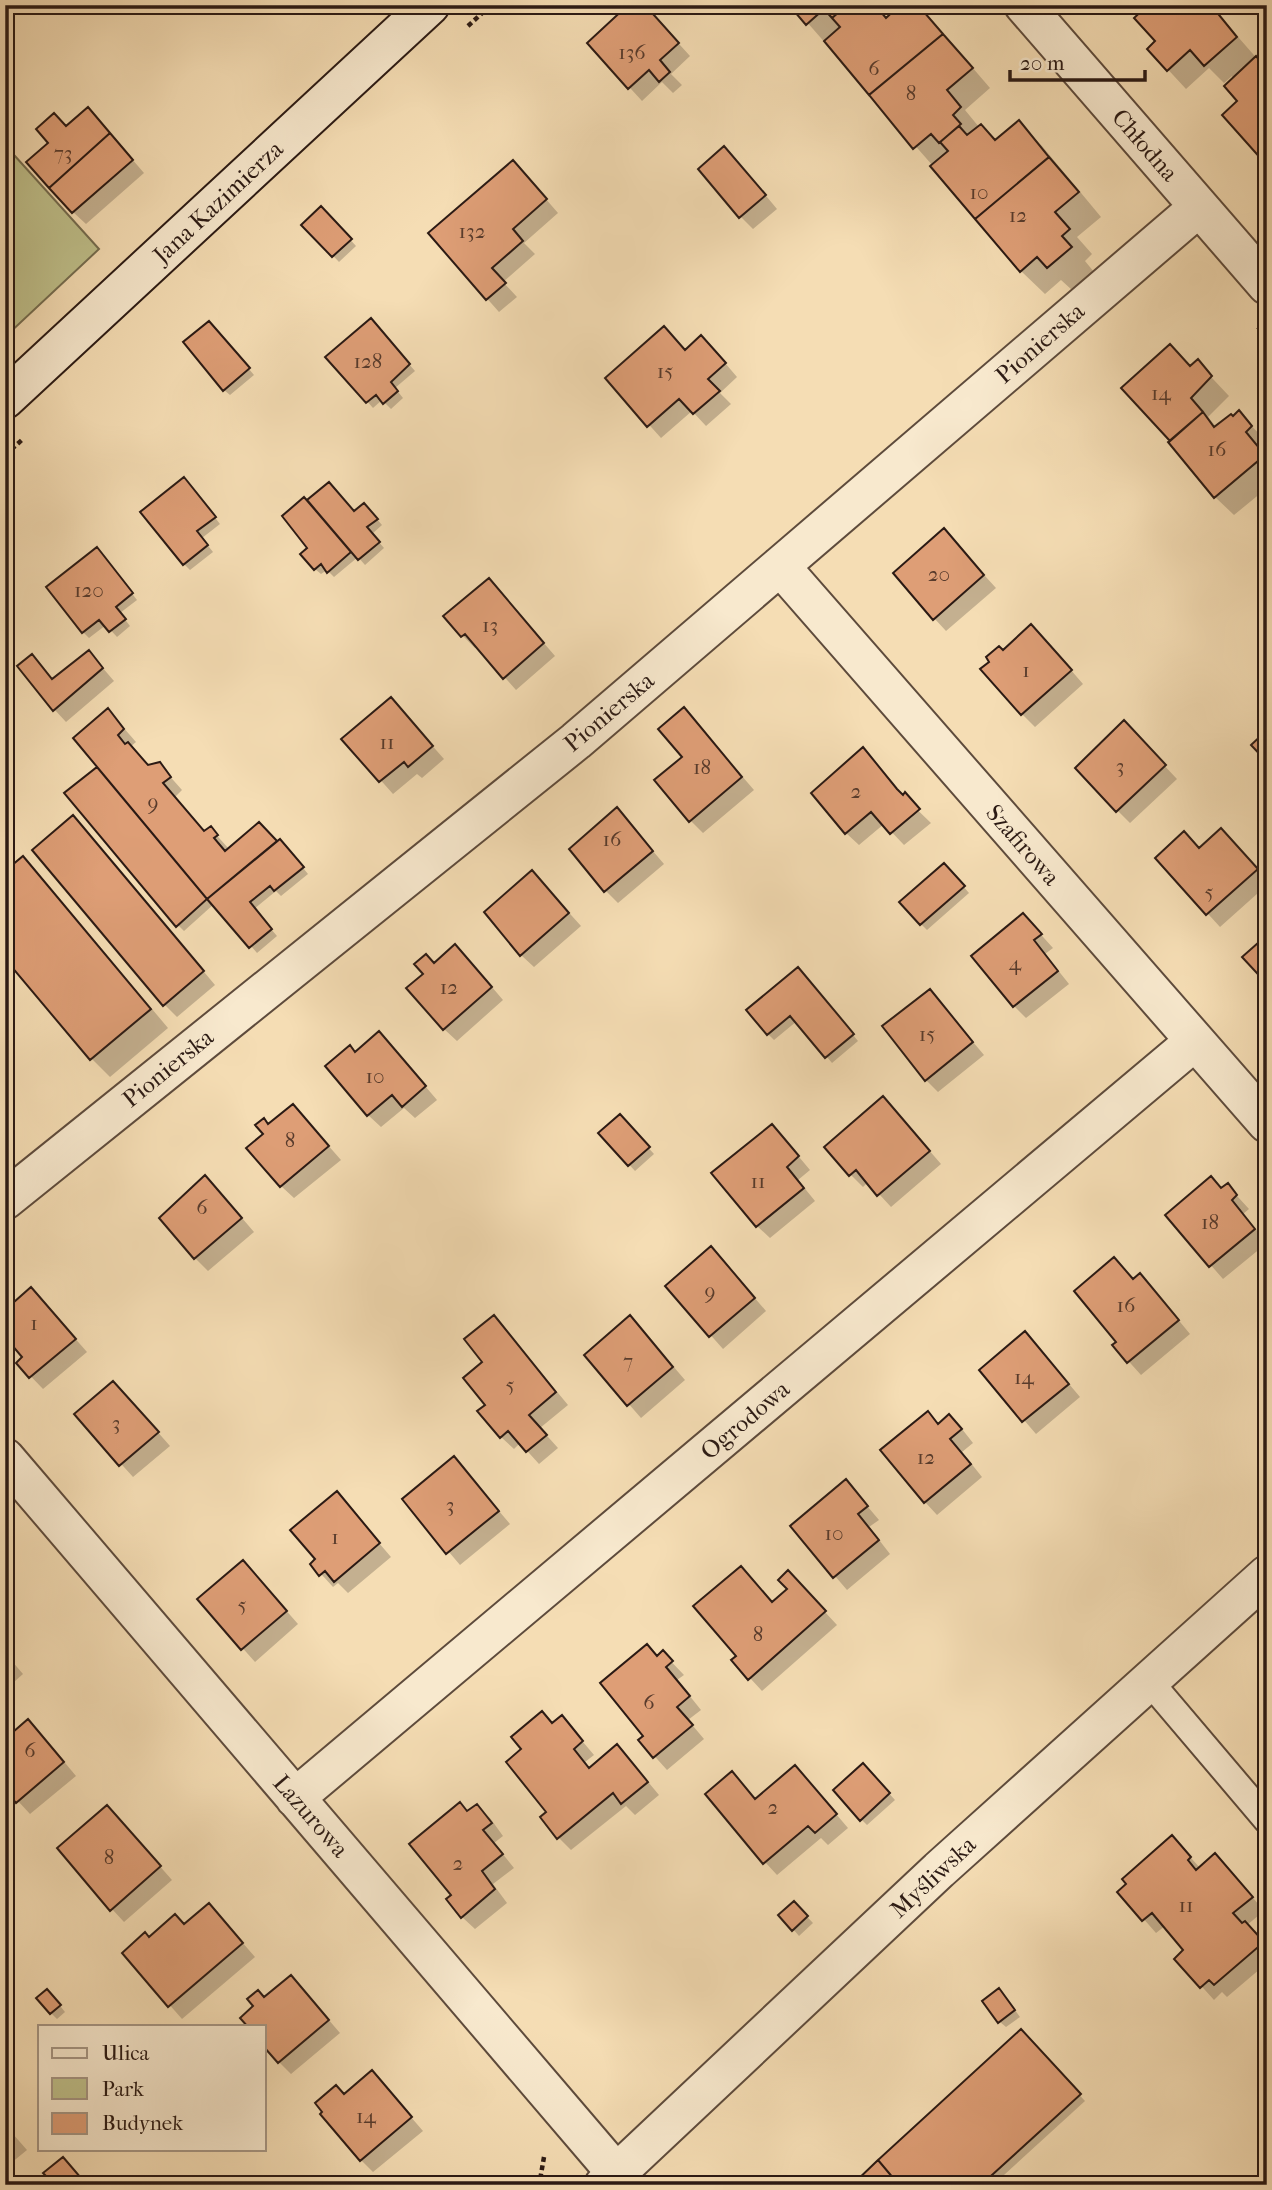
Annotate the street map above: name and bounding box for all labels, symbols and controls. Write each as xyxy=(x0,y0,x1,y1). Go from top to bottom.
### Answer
scale bar xyxy=(1010,38,1144,82)
house number: 136 xyxy=(618,40,646,64)
text: 20 m xyxy=(1020,51,1065,75)
house number: 6 xyxy=(868,56,880,80)
house number: 8 xyxy=(906,81,916,105)
street label: Chłodna xyxy=(1106,103,1184,187)
street label: Jana Kazimierza xyxy=(146,134,289,271)
house number: 73 xyxy=(54,141,72,165)
house number: 10 xyxy=(970,180,988,204)
house number: 12 xyxy=(1009,203,1027,227)
house number: 132 xyxy=(459,219,486,243)
street label: Pionierska xyxy=(990,296,1091,389)
house number: 128 xyxy=(354,349,382,373)
house number: 15 xyxy=(657,359,673,383)
house number: 14 xyxy=(1151,381,1172,405)
house number: 16 xyxy=(1208,437,1227,461)
house number: 20 xyxy=(928,562,950,586)
house number: 120 xyxy=(74,578,104,602)
house number: 13 xyxy=(482,613,498,637)
house number: 1 xyxy=(1022,658,1030,682)
street label: Pionierska xyxy=(558,666,660,758)
house number: 11 xyxy=(380,730,395,754)
house number: 3 xyxy=(1116,754,1124,778)
house number: 18 xyxy=(693,755,711,779)
house number: 2 xyxy=(851,779,862,803)
house number: 9 xyxy=(147,791,159,815)
street label: Szafirowa xyxy=(980,799,1066,892)
house number: 16 xyxy=(603,827,622,851)
house number: 5 xyxy=(1204,880,1214,904)
house number: 4 xyxy=(1009,951,1022,975)
house number: 12 xyxy=(440,975,458,999)
street label: Pionierska xyxy=(117,1022,220,1113)
house number: 15 xyxy=(919,1022,935,1046)
house number: 10 xyxy=(366,1064,384,1088)
house number: 8 xyxy=(285,1128,295,1152)
house number: 11 xyxy=(751,1169,766,1193)
house number: 6 xyxy=(196,1195,208,1219)
house number: 18 xyxy=(1201,1210,1219,1234)
house number: 9 xyxy=(704,1280,716,1304)
house number: 16 xyxy=(1117,1293,1136,1317)
house number: 1 xyxy=(30,1311,38,1335)
house number: 7 xyxy=(623,1349,633,1373)
house number: 14 xyxy=(1014,1365,1035,1389)
house number: 5 xyxy=(505,1373,515,1397)
street label: Ogrodowa xyxy=(695,1374,796,1465)
house number: 3 xyxy=(112,1411,120,1435)
house number: 12 xyxy=(917,1445,935,1469)
house number: 3 xyxy=(446,1493,454,1517)
house number: 10 xyxy=(825,1521,843,1545)
house number: 1 xyxy=(331,1525,339,1549)
house number: 5 xyxy=(237,1593,247,1617)
house number: 8 xyxy=(753,1622,763,1646)
house number: 6 xyxy=(643,1690,655,1714)
house number: 6 xyxy=(24,1738,36,1762)
street label: Lazurowa xyxy=(268,1769,355,1864)
house number: 2 xyxy=(768,1795,779,1819)
street label: Myśliwska xyxy=(884,1830,982,1924)
house number: 8 xyxy=(104,1845,114,1869)
house number: 2 xyxy=(453,1851,464,1875)
house number: 11 xyxy=(1179,1893,1194,1917)
legend xyxy=(38,2025,266,2152)
text: Ulica xyxy=(102,2041,149,2065)
text: Park xyxy=(102,2077,144,2101)
house number: 14 xyxy=(356,2104,377,2128)
text: Budynek xyxy=(102,2111,183,2135)

